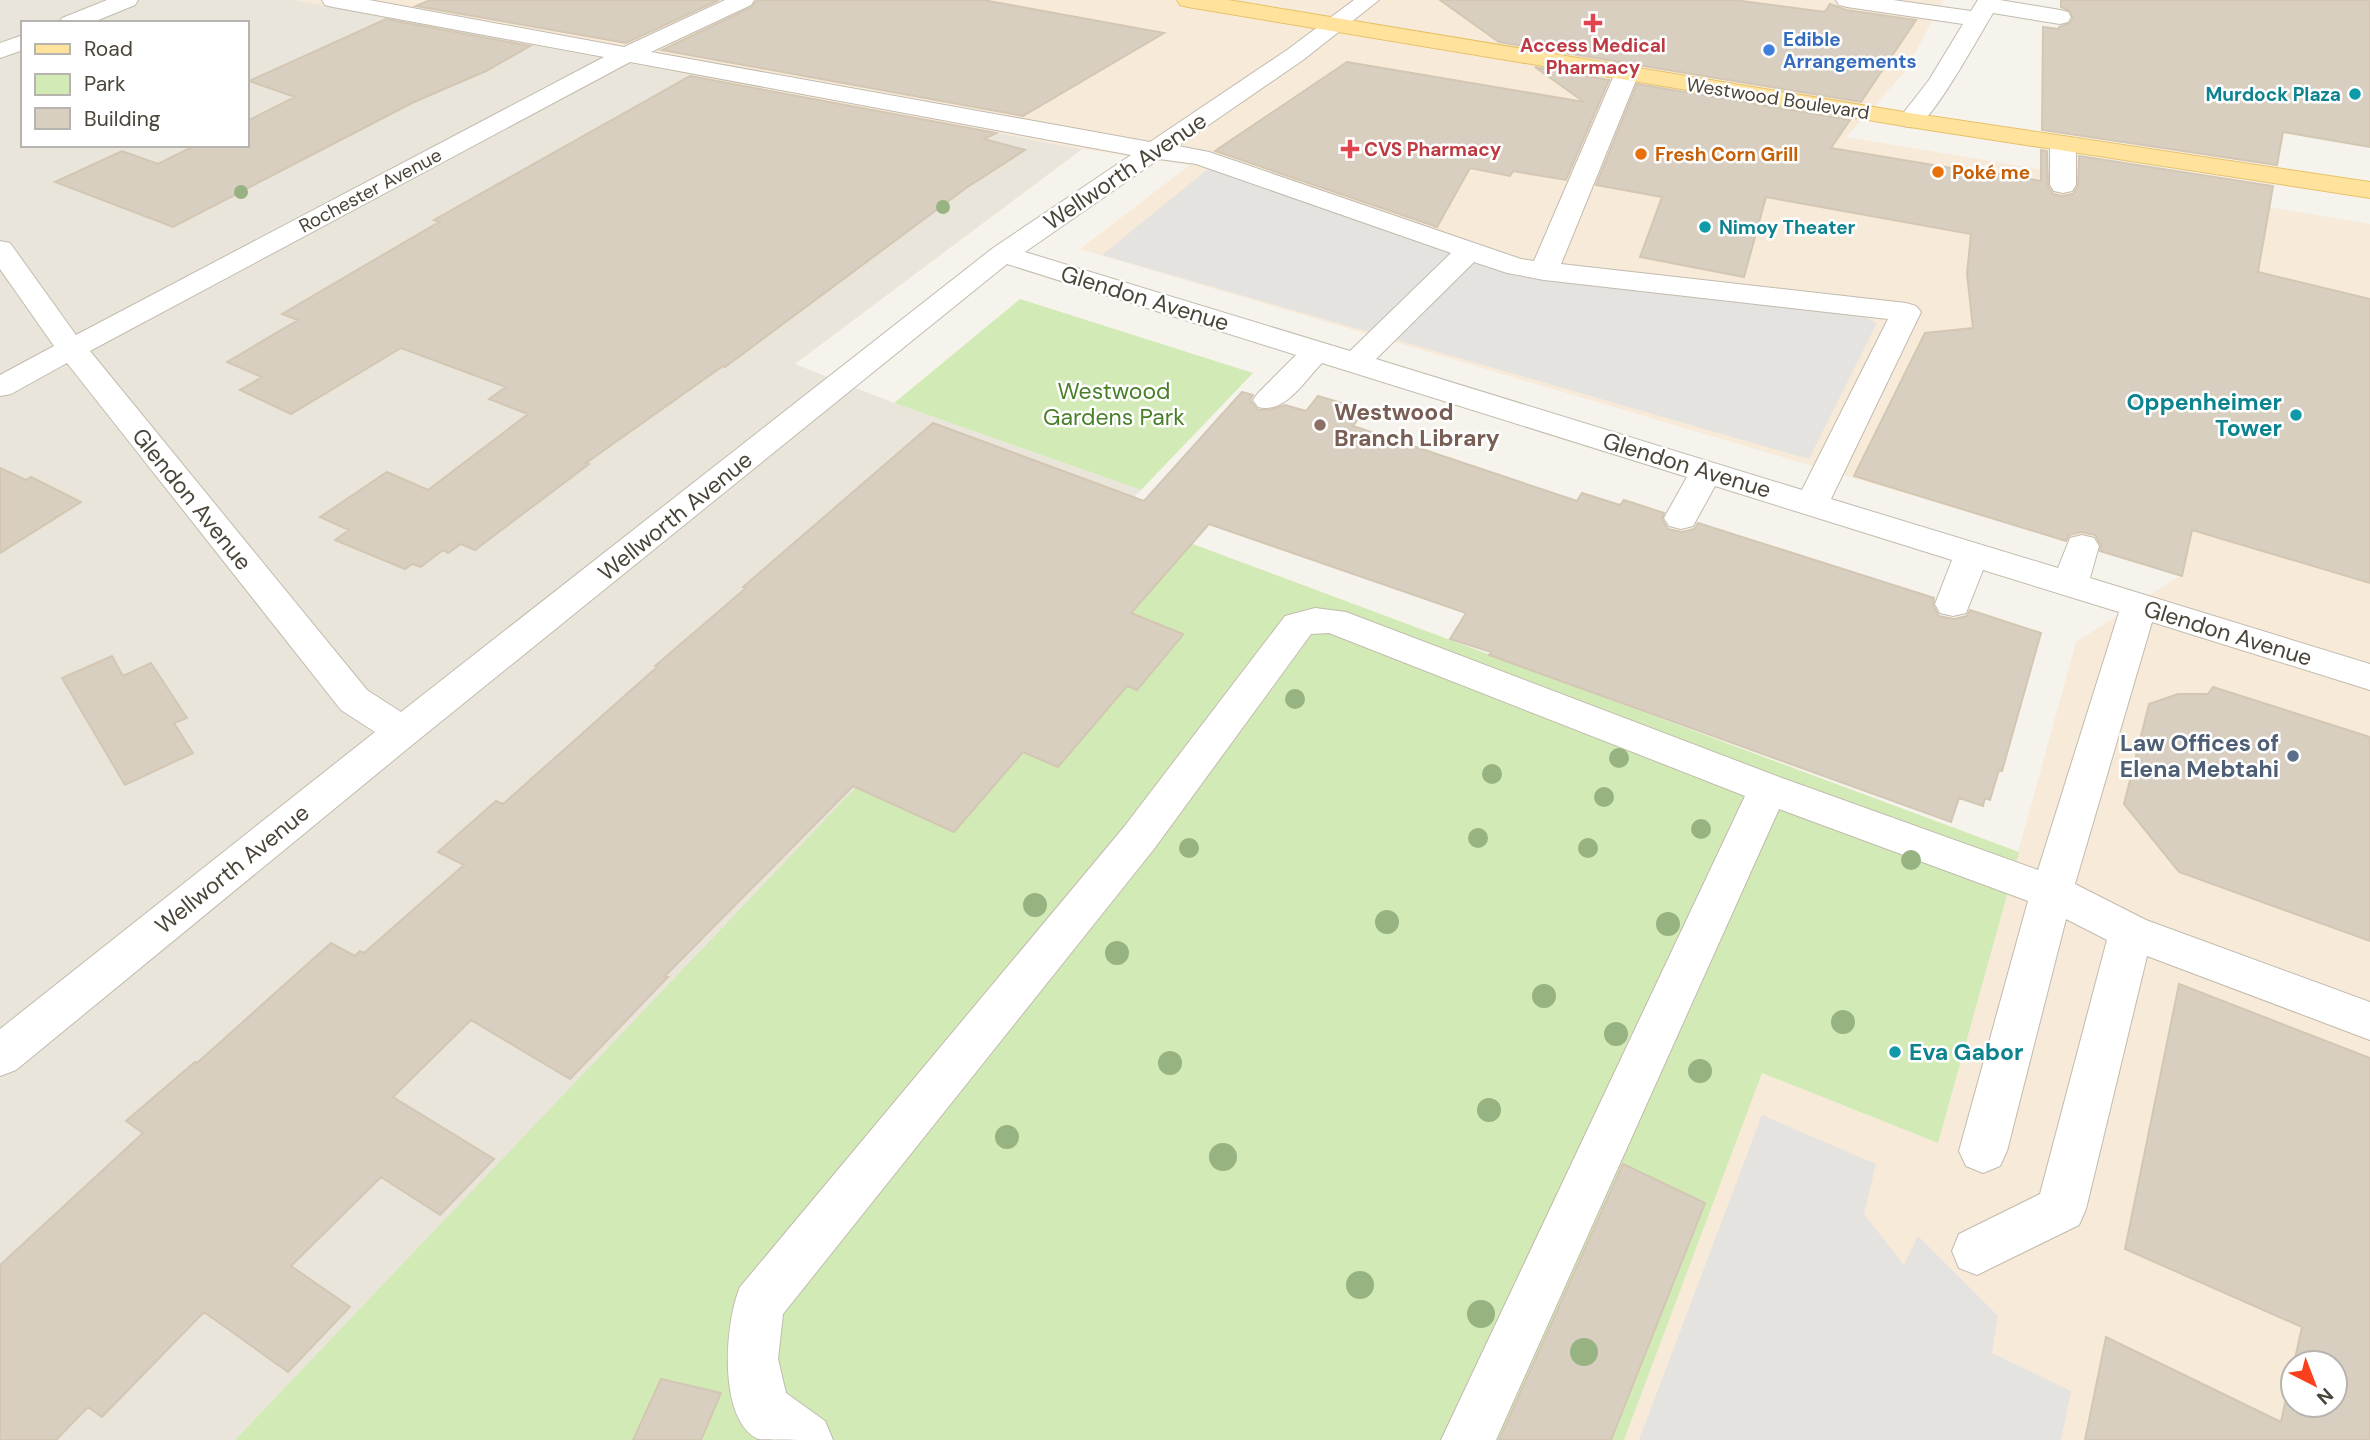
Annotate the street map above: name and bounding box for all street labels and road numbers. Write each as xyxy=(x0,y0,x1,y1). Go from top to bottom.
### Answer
street label: Westwood Boulevard xyxy=(1685,72,1871,125)
street label: Wellworth Avenue xyxy=(1038,105,1212,237)
street label: Rochester Avenue xyxy=(294,142,446,239)
street label: Glendon Avenue xyxy=(1057,258,1233,338)
street label: Glendon Avenue xyxy=(125,422,259,576)
street label: Glendon Avenue xyxy=(1599,425,1775,505)
street label: Wellworth Avenue xyxy=(592,444,758,588)
street label: Glendon Avenue xyxy=(2140,593,2316,673)
street label: Wellworth Avenue xyxy=(149,797,315,941)

